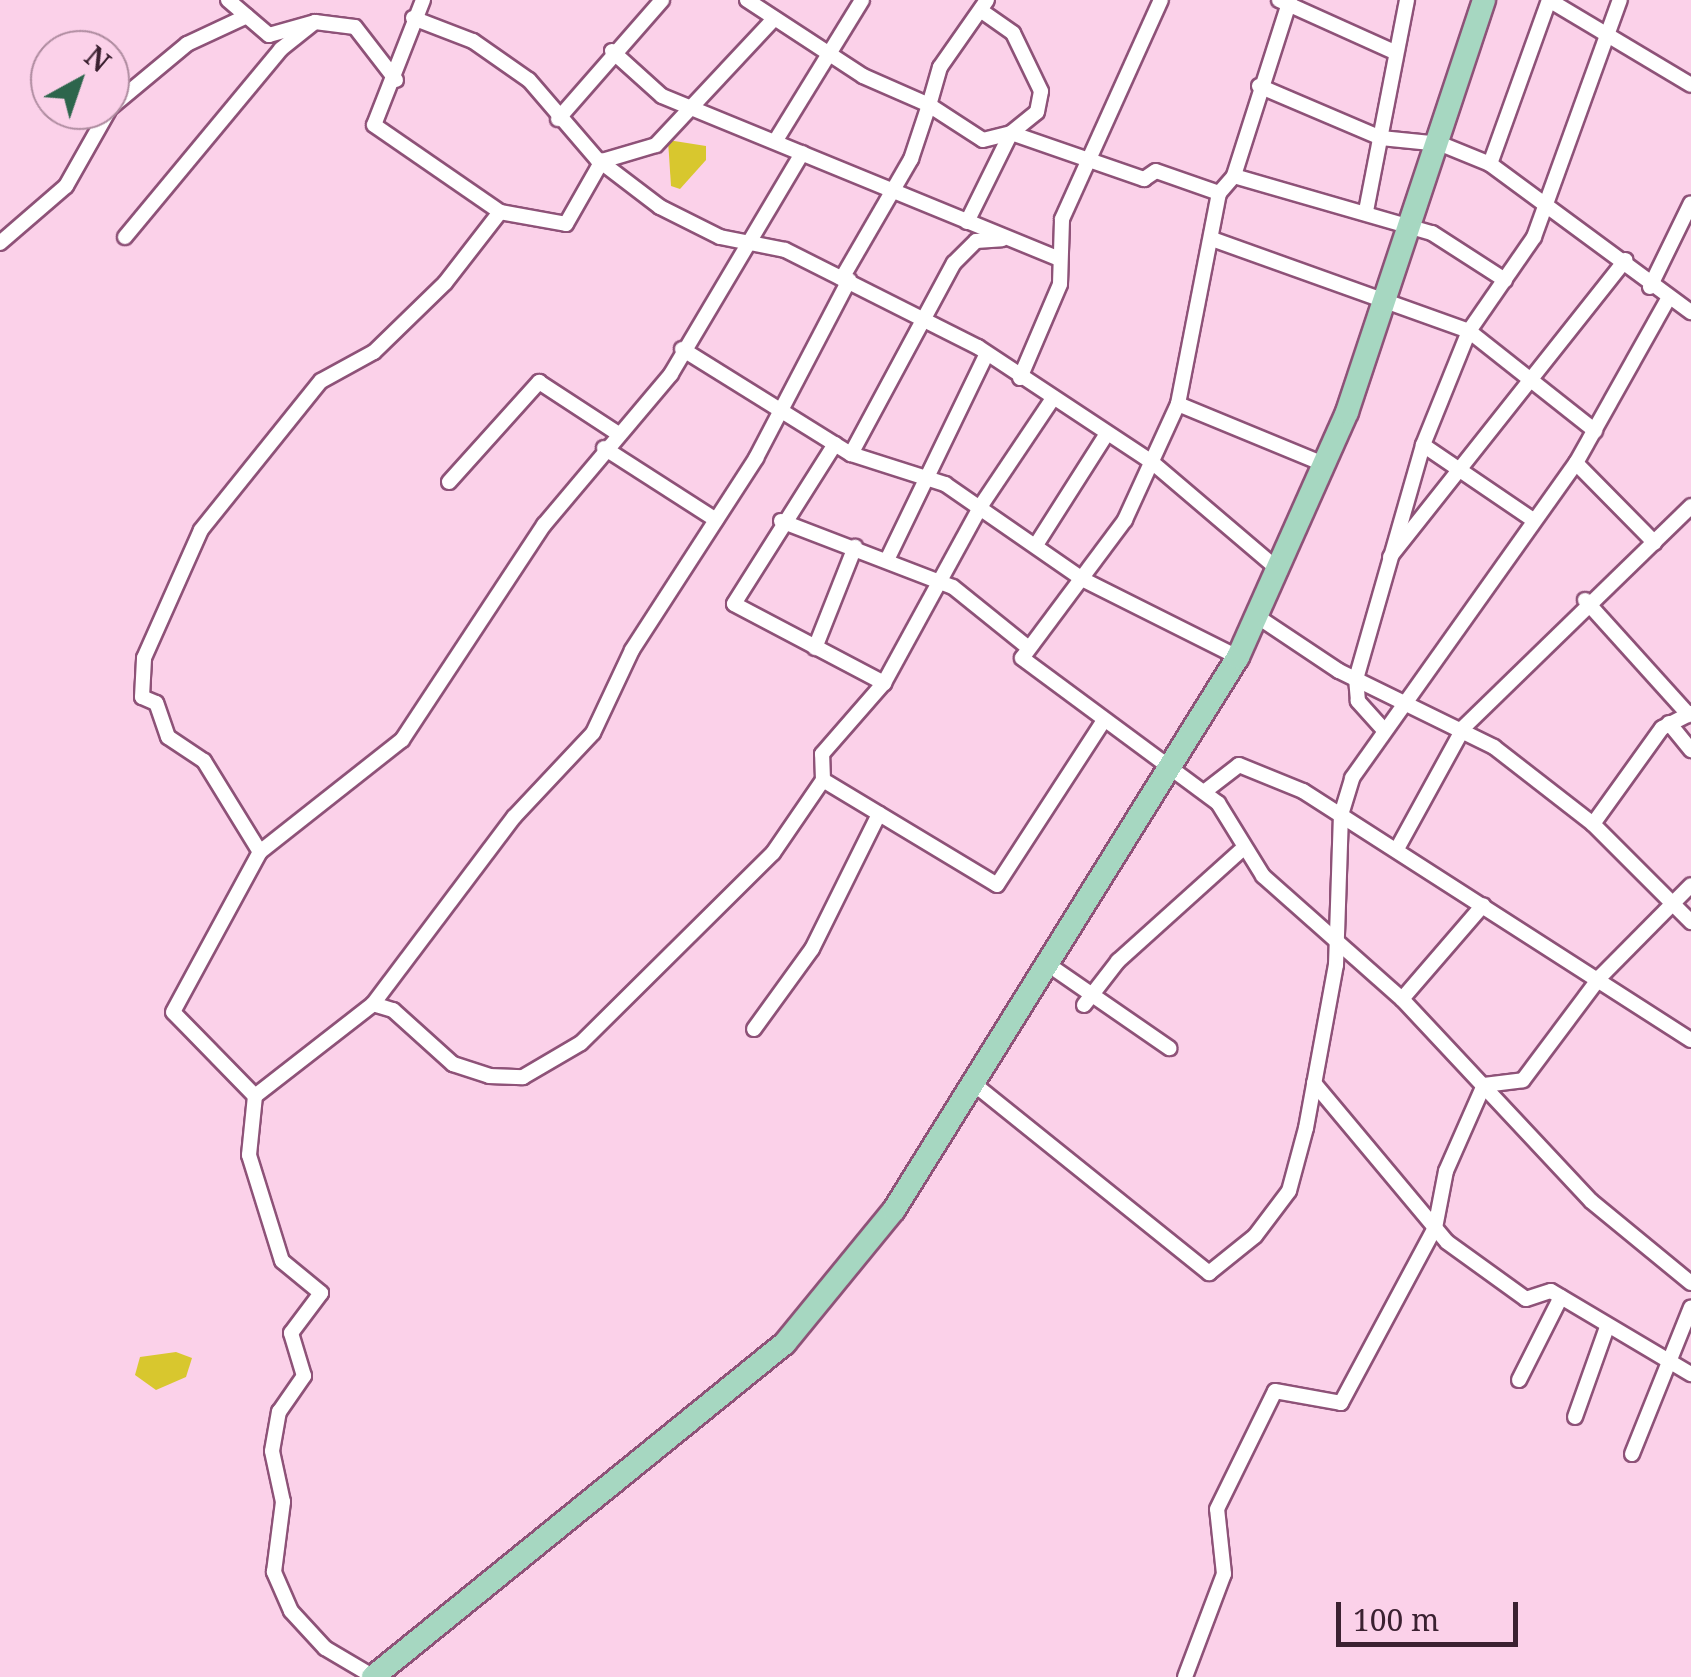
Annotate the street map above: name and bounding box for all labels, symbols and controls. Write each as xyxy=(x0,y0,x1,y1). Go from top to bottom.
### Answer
north arrow xyxy=(30,30,130,130)
text: N xyxy=(77,37,119,80)
scale bar xyxy=(1341,1582,1524,1644)
text: 100 m xyxy=(1353,1599,1439,1640)

